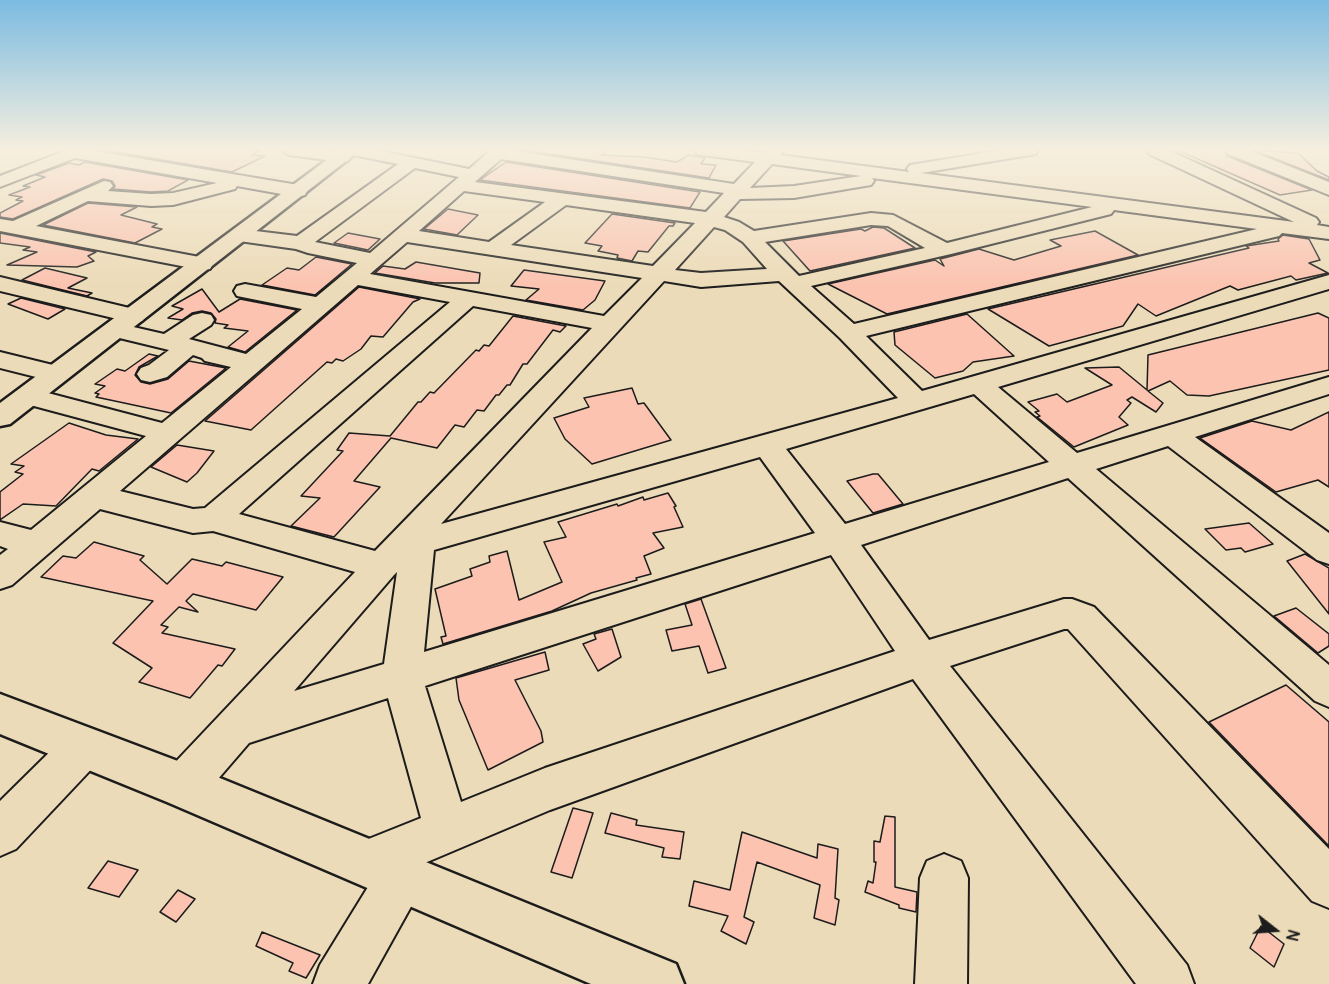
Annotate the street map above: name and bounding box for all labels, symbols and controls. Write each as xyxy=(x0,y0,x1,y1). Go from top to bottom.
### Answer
north arrow xyxy=(1245,900,1305,960)
text: N xyxy=(1281,927,1303,943)

